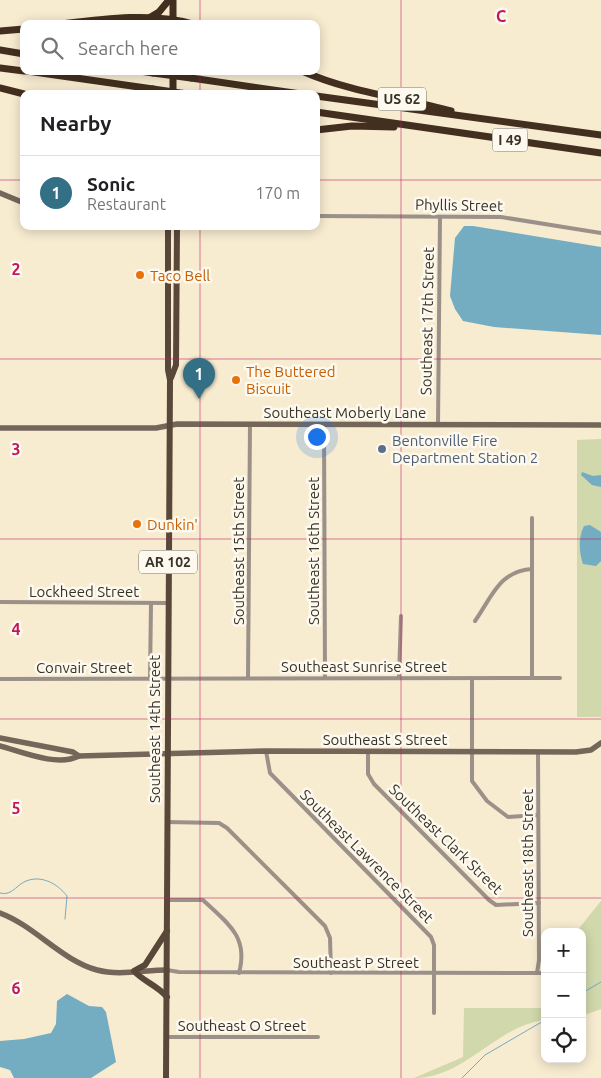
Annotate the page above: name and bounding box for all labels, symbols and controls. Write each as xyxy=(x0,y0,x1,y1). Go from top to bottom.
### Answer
text: C xyxy=(496,7,506,25)
search box xyxy=(20,20,320,75)
icon: search xyxy=(38,34,66,62)
text: Search here xyxy=(78,37,178,59)
road number: US 62 xyxy=(378,88,426,110)
text: Nearby xyxy=(40,111,111,135)
road number: I 49 xyxy=(492,128,528,152)
text: Sonic xyxy=(87,173,135,195)
text: 1 xyxy=(51,184,61,202)
text: 170 m xyxy=(255,184,300,202)
text: Restaurant xyxy=(87,195,166,213)
street label: Phyllis Street xyxy=(415,196,503,214)
street label: Southeast 17th Street xyxy=(417,247,437,395)
text: 2 xyxy=(11,260,21,278)
place label: Taco Bell xyxy=(150,267,210,284)
marker: Taco Bell xyxy=(134,269,146,281)
pin: 1 xyxy=(183,358,215,399)
place label: The Buttered Biscuit xyxy=(246,363,335,397)
marker: The Buttered Biscuit xyxy=(230,374,242,386)
street label: Southeast Moberly Lane xyxy=(264,404,426,421)
your location xyxy=(304,424,330,450)
place label: Bentonville Fire Department Station 2 xyxy=(392,432,538,466)
text: 3 xyxy=(11,440,21,458)
marker: Bentonville Fire Department Station 2 xyxy=(376,443,388,455)
street label: Southeast 15th Street xyxy=(230,477,247,625)
street label: Southeast 16th Street xyxy=(305,477,322,625)
place label: Dunkin' xyxy=(147,516,198,533)
marker: Dunkin' xyxy=(131,518,143,530)
road number: AR 102 xyxy=(139,550,197,574)
street label: Lockheed Street xyxy=(29,583,139,600)
text: 4 xyxy=(11,620,21,638)
street label: Southeast 14th Street xyxy=(146,655,163,803)
street label: Southeast Sunrise Street xyxy=(281,658,447,675)
street label: Convair Street xyxy=(36,659,132,676)
street label: Southeast S Street xyxy=(323,731,447,748)
street label: Southeast Clark Street xyxy=(386,780,506,898)
street label: Southeast Lawrence Street xyxy=(297,786,437,926)
street label: Southeast 18th Street xyxy=(519,789,536,937)
text: 5 xyxy=(11,799,21,817)
map controls xyxy=(541,928,586,1063)
button: + xyxy=(541,928,586,973)
street label: Southeast P Street xyxy=(293,954,419,971)
button: − xyxy=(541,973,586,1018)
text: 6 xyxy=(11,979,21,997)
street label: Southeast O Street xyxy=(178,1017,306,1034)
button: locate xyxy=(541,1018,586,1063)

